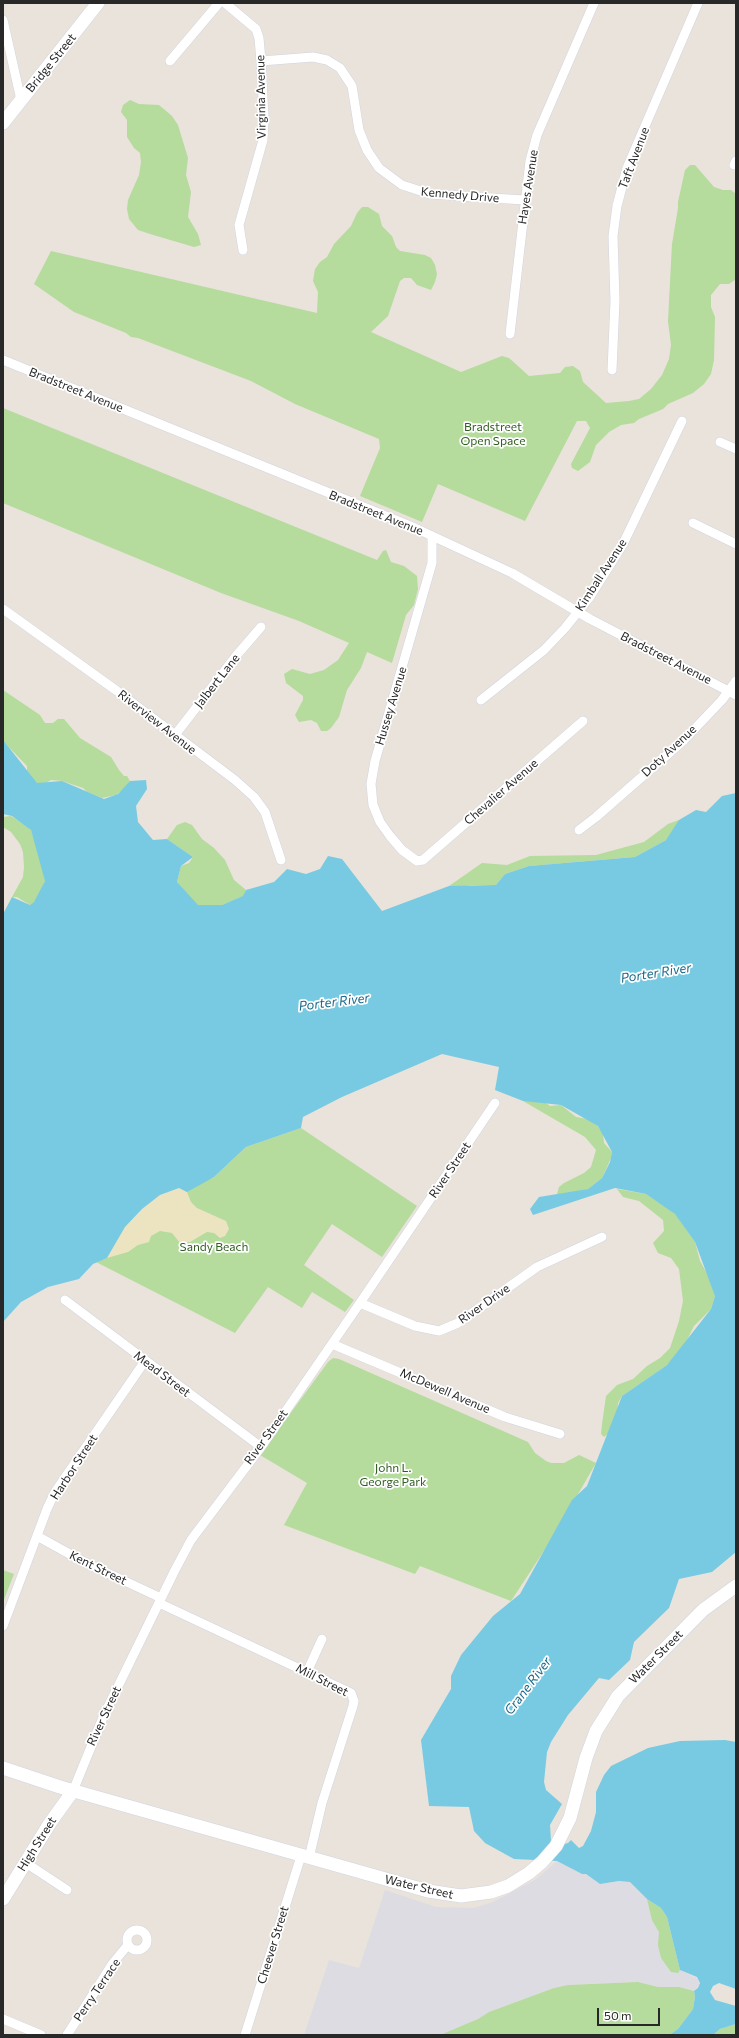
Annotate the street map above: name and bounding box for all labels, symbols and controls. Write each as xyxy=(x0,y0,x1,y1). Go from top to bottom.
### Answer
street label: Bridge Street xyxy=(23,31,79,95)
street label: Virginia Avenue xyxy=(253,55,269,139)
street label: Taft Avenue xyxy=(616,125,652,191)
street label: Hayes Avenue xyxy=(515,149,541,225)
street label: Kennedy Drive xyxy=(420,184,500,206)
street label: Bradstreet Avenue xyxy=(27,365,125,415)
park label: Bradstreet Open Space xyxy=(460,420,526,448)
street label: Bradstreet Avenue xyxy=(327,488,425,538)
street label: Kimball Avenue xyxy=(572,536,630,614)
street label: Bradstreet Avenue xyxy=(618,629,714,687)
street label: Jalbert Lane xyxy=(191,651,243,711)
street label: Hussey Avenue xyxy=(372,665,410,747)
street label: Riverview Avenue xyxy=(115,687,199,757)
street label: Doty Avenue xyxy=(639,722,699,780)
street label: Chevalier Avenue xyxy=(461,756,541,828)
water label: Porter River xyxy=(620,960,692,986)
water label: Porter River xyxy=(298,990,370,1014)
street label: River Street xyxy=(426,1139,474,1201)
park label: Sandy Beach xyxy=(180,1240,248,1254)
street label: River Drive xyxy=(456,1281,512,1327)
street label: Mead Street xyxy=(131,1348,193,1400)
street label: McDewell Avenue xyxy=(398,1366,492,1416)
street label: River Street xyxy=(241,1407,291,1467)
street label: Harbor Street xyxy=(47,1431,101,1503)
park label: John L. George Park xyxy=(359,1461,427,1489)
street label: Kent Street xyxy=(67,1548,129,1588)
street label: Water Street xyxy=(626,1627,686,1687)
water label: Crane River xyxy=(501,1654,555,1718)
street label: Mill Street xyxy=(293,1661,351,1699)
street label: River Street xyxy=(84,1684,124,1748)
street label: High Street xyxy=(15,1814,59,1874)
street label: Water Street xyxy=(383,1872,455,1902)
street label: Cheever Street xyxy=(254,1904,292,1986)
street label: Perry Terrace xyxy=(71,1956,123,2024)
scale bar xyxy=(599,2000,662,2026)
text: 50 m xyxy=(604,2008,632,2022)

